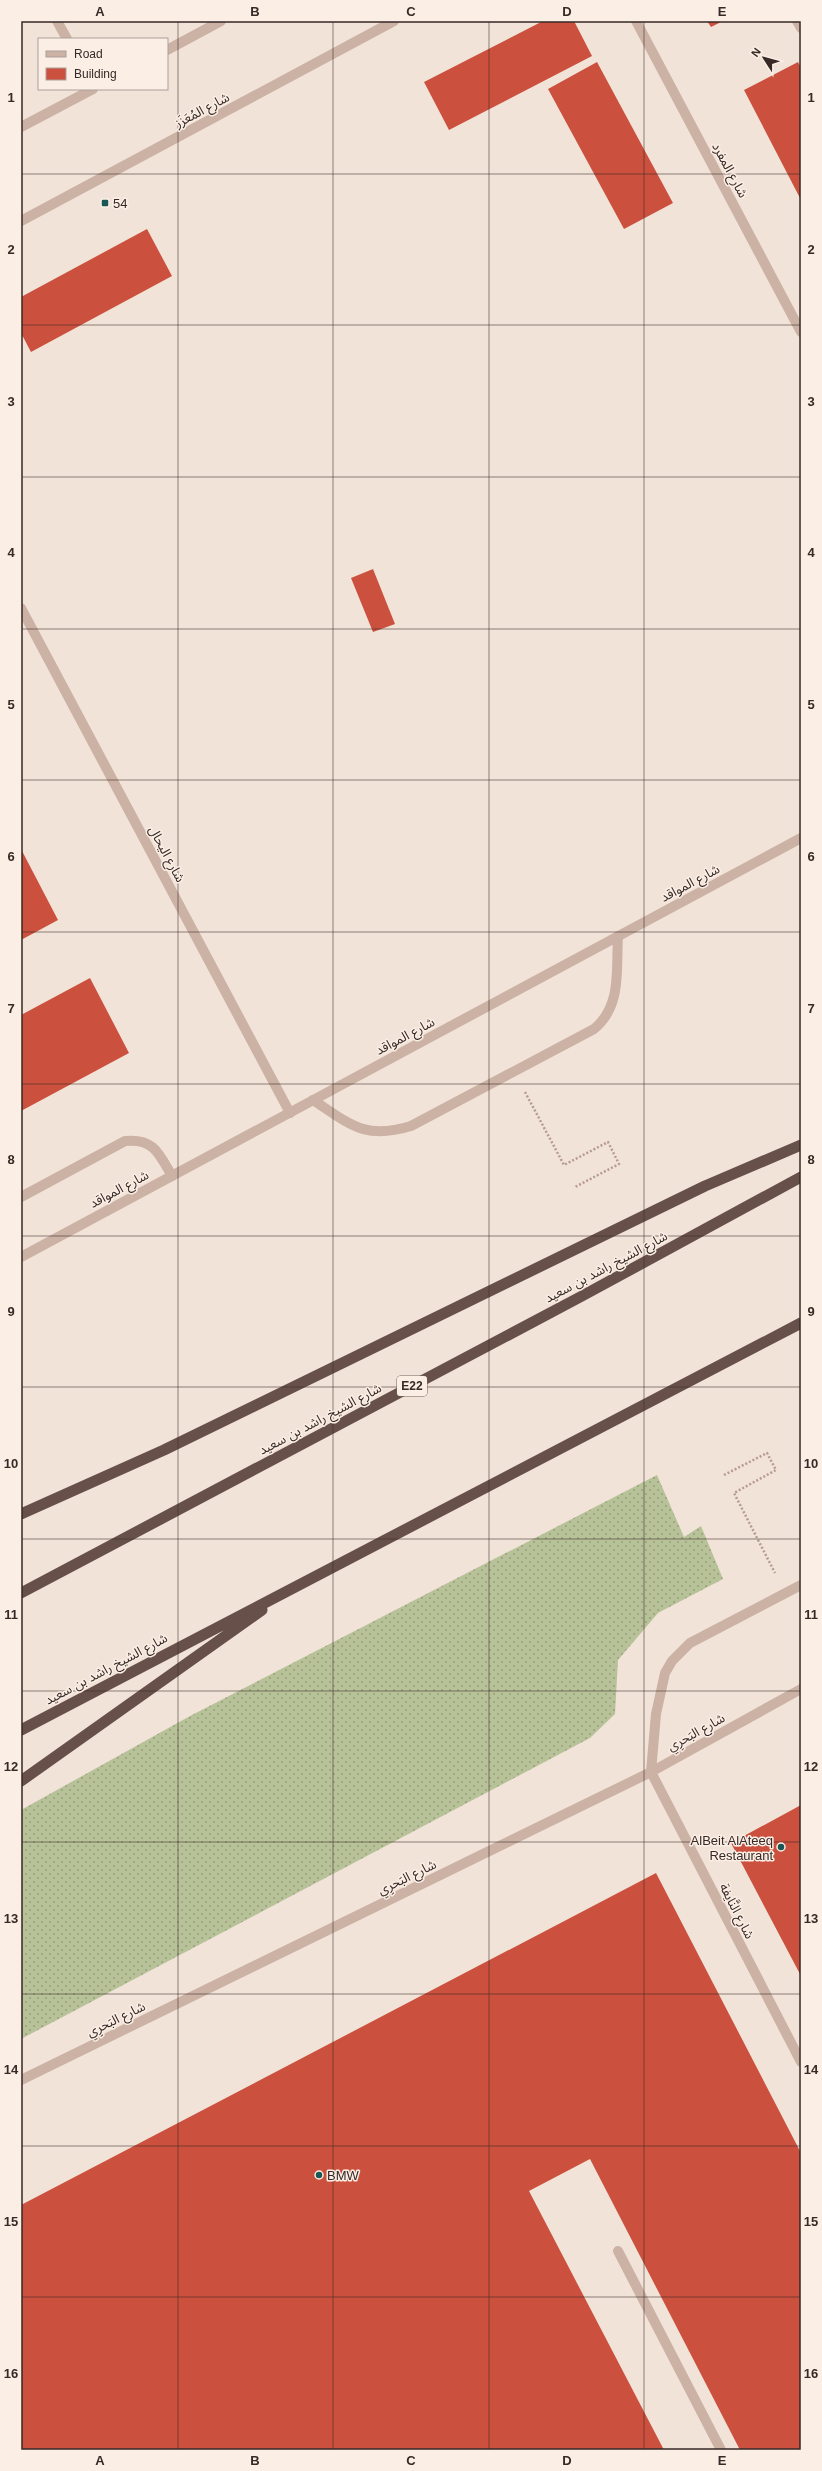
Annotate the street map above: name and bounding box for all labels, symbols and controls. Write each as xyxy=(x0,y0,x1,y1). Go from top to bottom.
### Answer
text: A xyxy=(95,4,105,19)
text: B xyxy=(250,4,260,19)
text: C xyxy=(406,4,416,19)
text: D xyxy=(562,4,572,19)
text: E xyxy=(718,4,727,19)
legend xyxy=(38,38,168,90)
north arrow xyxy=(744,38,784,78)
text: N xyxy=(749,45,763,59)
text: Road xyxy=(74,47,103,61)
text: Building xyxy=(74,67,117,81)
street label: شارع المُعَزَز xyxy=(171,89,233,134)
text: 1 xyxy=(7,90,15,105)
text: 1 xyxy=(807,90,815,105)
street label: شارع المفرد xyxy=(707,140,751,202)
place label: 54 xyxy=(113,196,127,211)
marker: 54 xyxy=(100,198,110,208)
text: 2 xyxy=(7,242,15,257)
text: 2 xyxy=(807,242,815,257)
text: 3 xyxy=(7,394,15,409)
text: 3 xyxy=(807,394,815,409)
text: 4 xyxy=(7,545,15,560)
text: 4 xyxy=(807,545,815,560)
text: 5 xyxy=(7,697,15,712)
text: 5 xyxy=(807,697,815,712)
street label: شارع اليحال xyxy=(143,823,188,886)
text: 6 xyxy=(7,849,15,864)
text: 6 xyxy=(807,849,815,864)
street label: شارع المواقد xyxy=(658,861,724,908)
text: 7 xyxy=(7,1001,15,1016)
text: 7 xyxy=(807,1001,815,1016)
street label: شارع المواقد xyxy=(373,1014,439,1061)
text: 8 xyxy=(7,1152,15,1167)
text: 8 xyxy=(807,1152,815,1167)
street label: شارع المواقد xyxy=(87,1167,153,1214)
street label: شارع الشيخ راشد بن سعيد xyxy=(542,1228,671,1308)
text: 9 xyxy=(7,1304,15,1319)
text: 9 xyxy=(807,1304,815,1319)
road number: E22 xyxy=(397,1376,427,1396)
street label: شارع الشيخ راشد بن سعيد xyxy=(256,1380,385,1460)
text: 10 xyxy=(4,1456,18,1471)
text: 10 xyxy=(804,1456,818,1471)
text: 11 xyxy=(4,1607,18,1622)
text: 11 xyxy=(804,1607,818,1622)
street label: شارع الشيخ راشد بن سعيد xyxy=(42,1630,171,1710)
street label: شارع البَحرِي xyxy=(665,1710,729,1757)
text: 12 xyxy=(4,1759,18,1774)
text: 12 xyxy=(804,1759,818,1774)
place label: AlBeit AlAteeq Restaurant xyxy=(691,1833,773,1863)
marker: AlBeit AlAteeq Restaurant xyxy=(776,1842,786,1852)
street label: شارع البَحرِي xyxy=(375,1856,440,1900)
street label: شارع النَّايفة xyxy=(714,1880,758,1943)
text: 13 xyxy=(4,1911,18,1926)
text: 13 xyxy=(804,1911,818,1926)
street label: شارع البَحرِي xyxy=(84,1998,149,2042)
text: 14 xyxy=(4,2062,19,2077)
text: 14 xyxy=(804,2062,819,2077)
place label: BMW xyxy=(327,2168,360,2183)
marker: BMW xyxy=(314,2170,324,2180)
text: 15 xyxy=(4,2214,18,2229)
text: 15 xyxy=(804,2214,818,2229)
text: 16 xyxy=(4,2366,18,2381)
text: 16 xyxy=(804,2366,818,2381)
text: A xyxy=(95,2453,105,2468)
text: B xyxy=(250,2453,260,2468)
text: C xyxy=(406,2453,416,2468)
text: D xyxy=(562,2453,572,2468)
text: E xyxy=(718,2453,727,2468)

